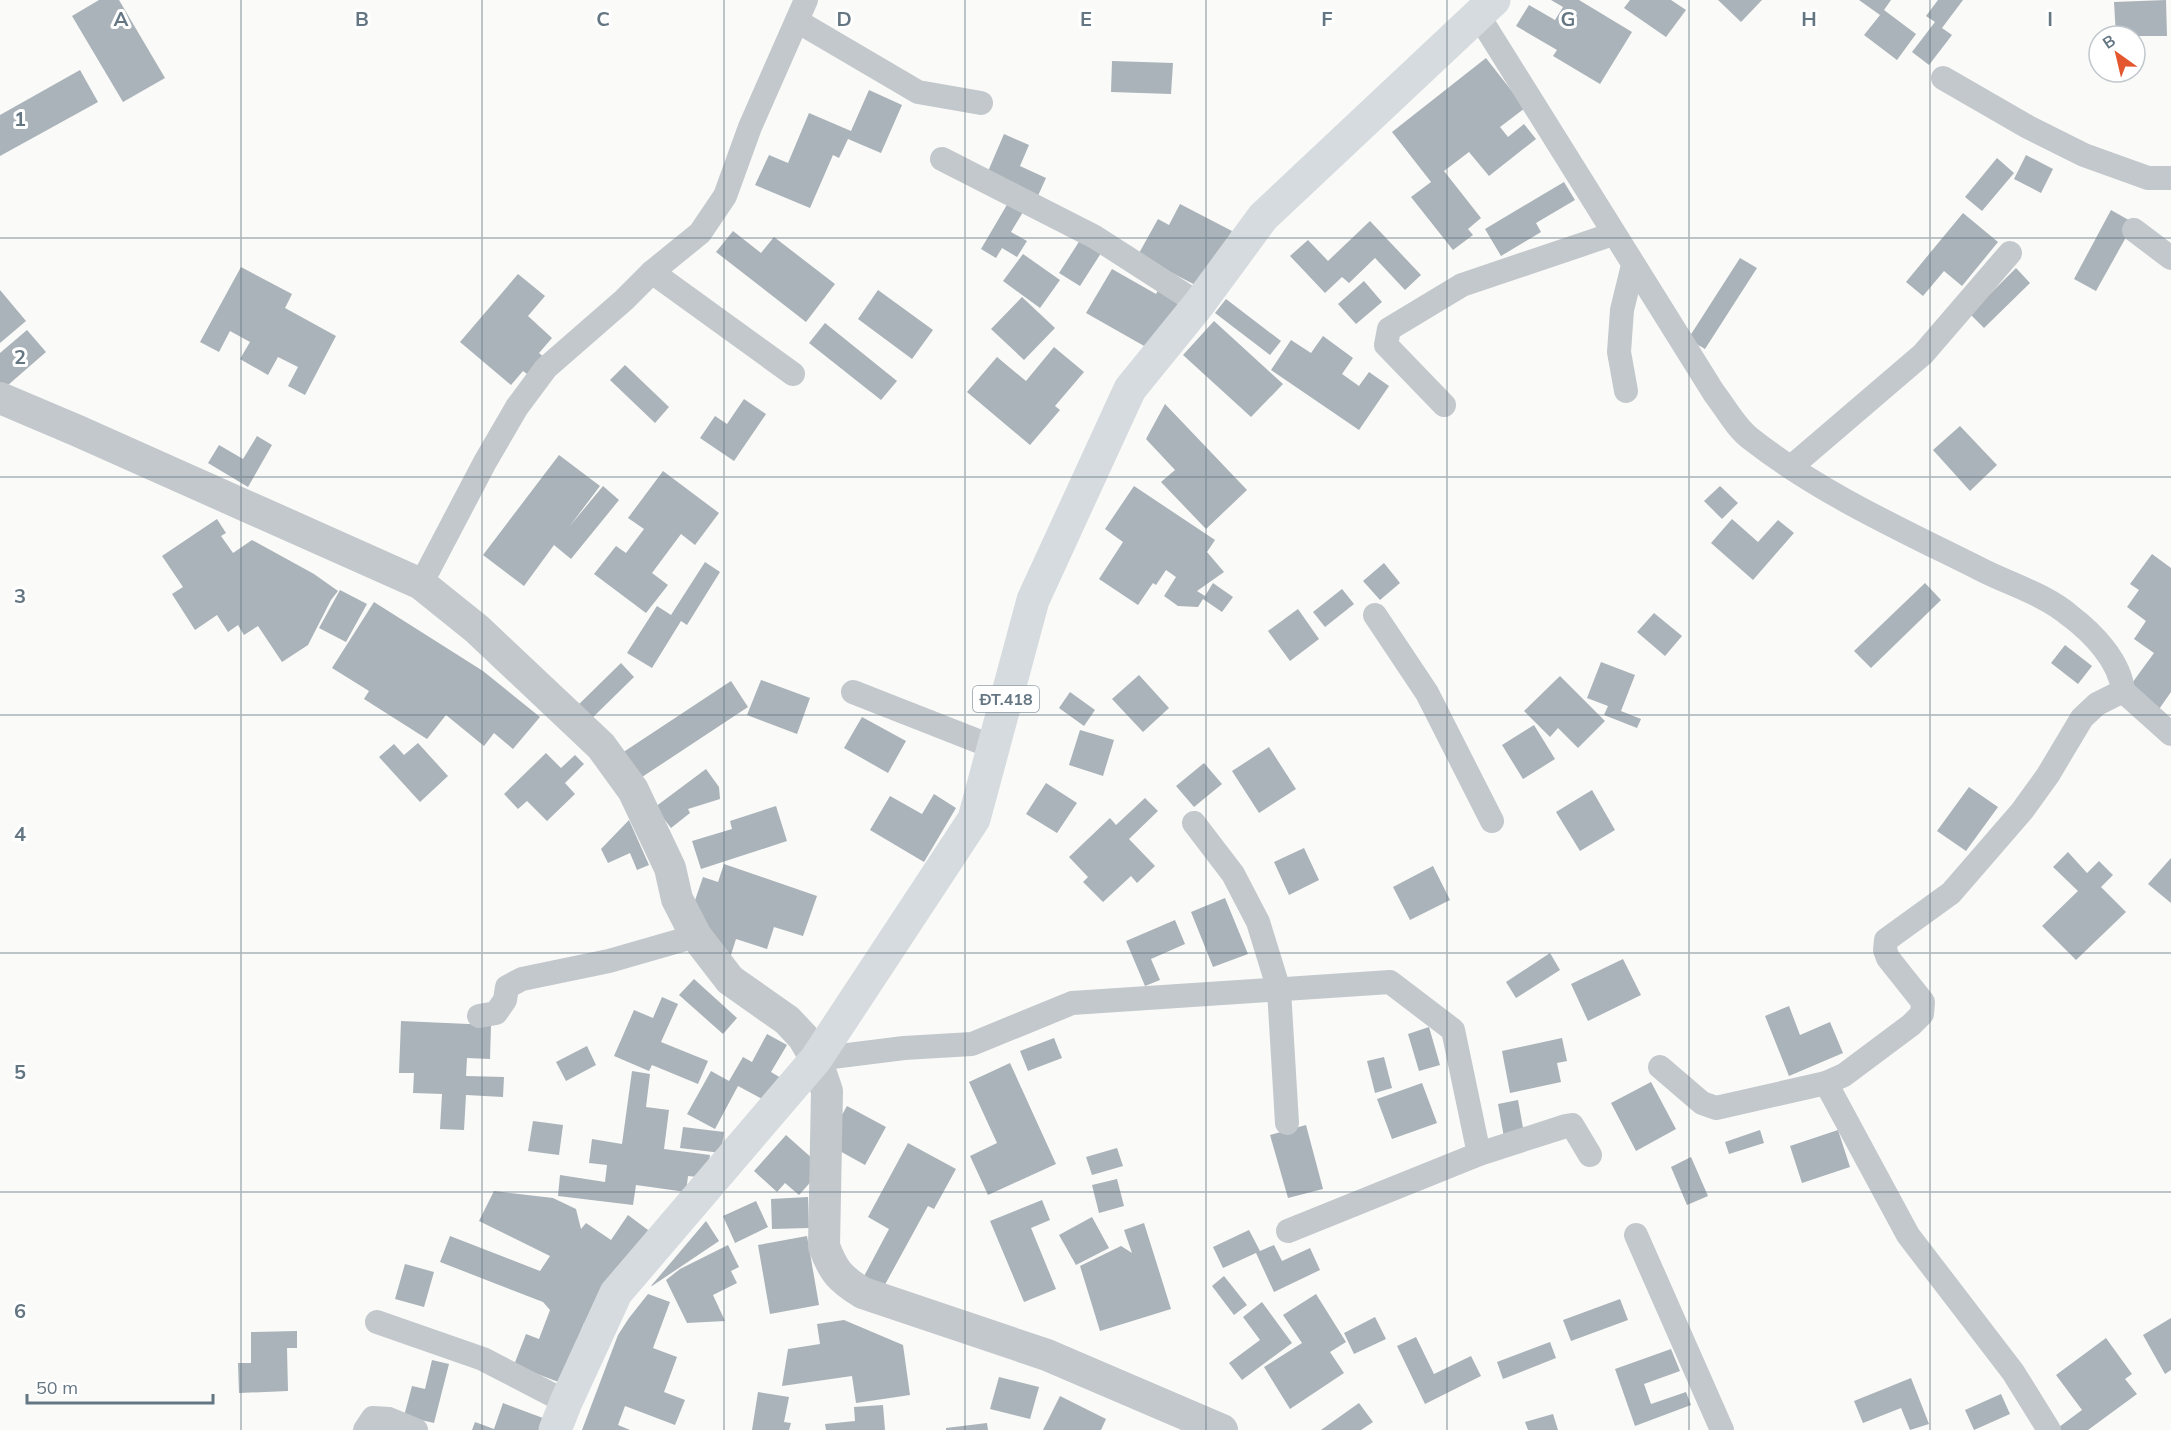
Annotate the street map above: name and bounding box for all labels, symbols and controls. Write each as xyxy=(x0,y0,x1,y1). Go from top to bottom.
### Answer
text: A xyxy=(114,6,129,31)
text: B xyxy=(355,6,369,31)
text: C xyxy=(596,6,610,31)
text: D xyxy=(836,6,852,31)
text: E xyxy=(1080,6,1092,31)
text: F xyxy=(1321,6,1333,31)
text: G xyxy=(1561,6,1575,31)
text: H xyxy=(1801,6,1817,31)
text: I xyxy=(2047,6,2053,31)
north arrow xyxy=(2087,24,2147,84)
text: B xyxy=(2098,30,2119,53)
text: 1 xyxy=(14,106,26,131)
text: 2 xyxy=(14,344,26,369)
text: 3 xyxy=(14,583,26,608)
road number: ĐT.418 xyxy=(973,686,1039,712)
text: 4 xyxy=(14,821,26,846)
text: 5 xyxy=(14,1059,26,1084)
text: 6 xyxy=(14,1298,26,1323)
scale bar xyxy=(27,1367,213,1405)
text: 50 m xyxy=(36,1376,78,1399)

